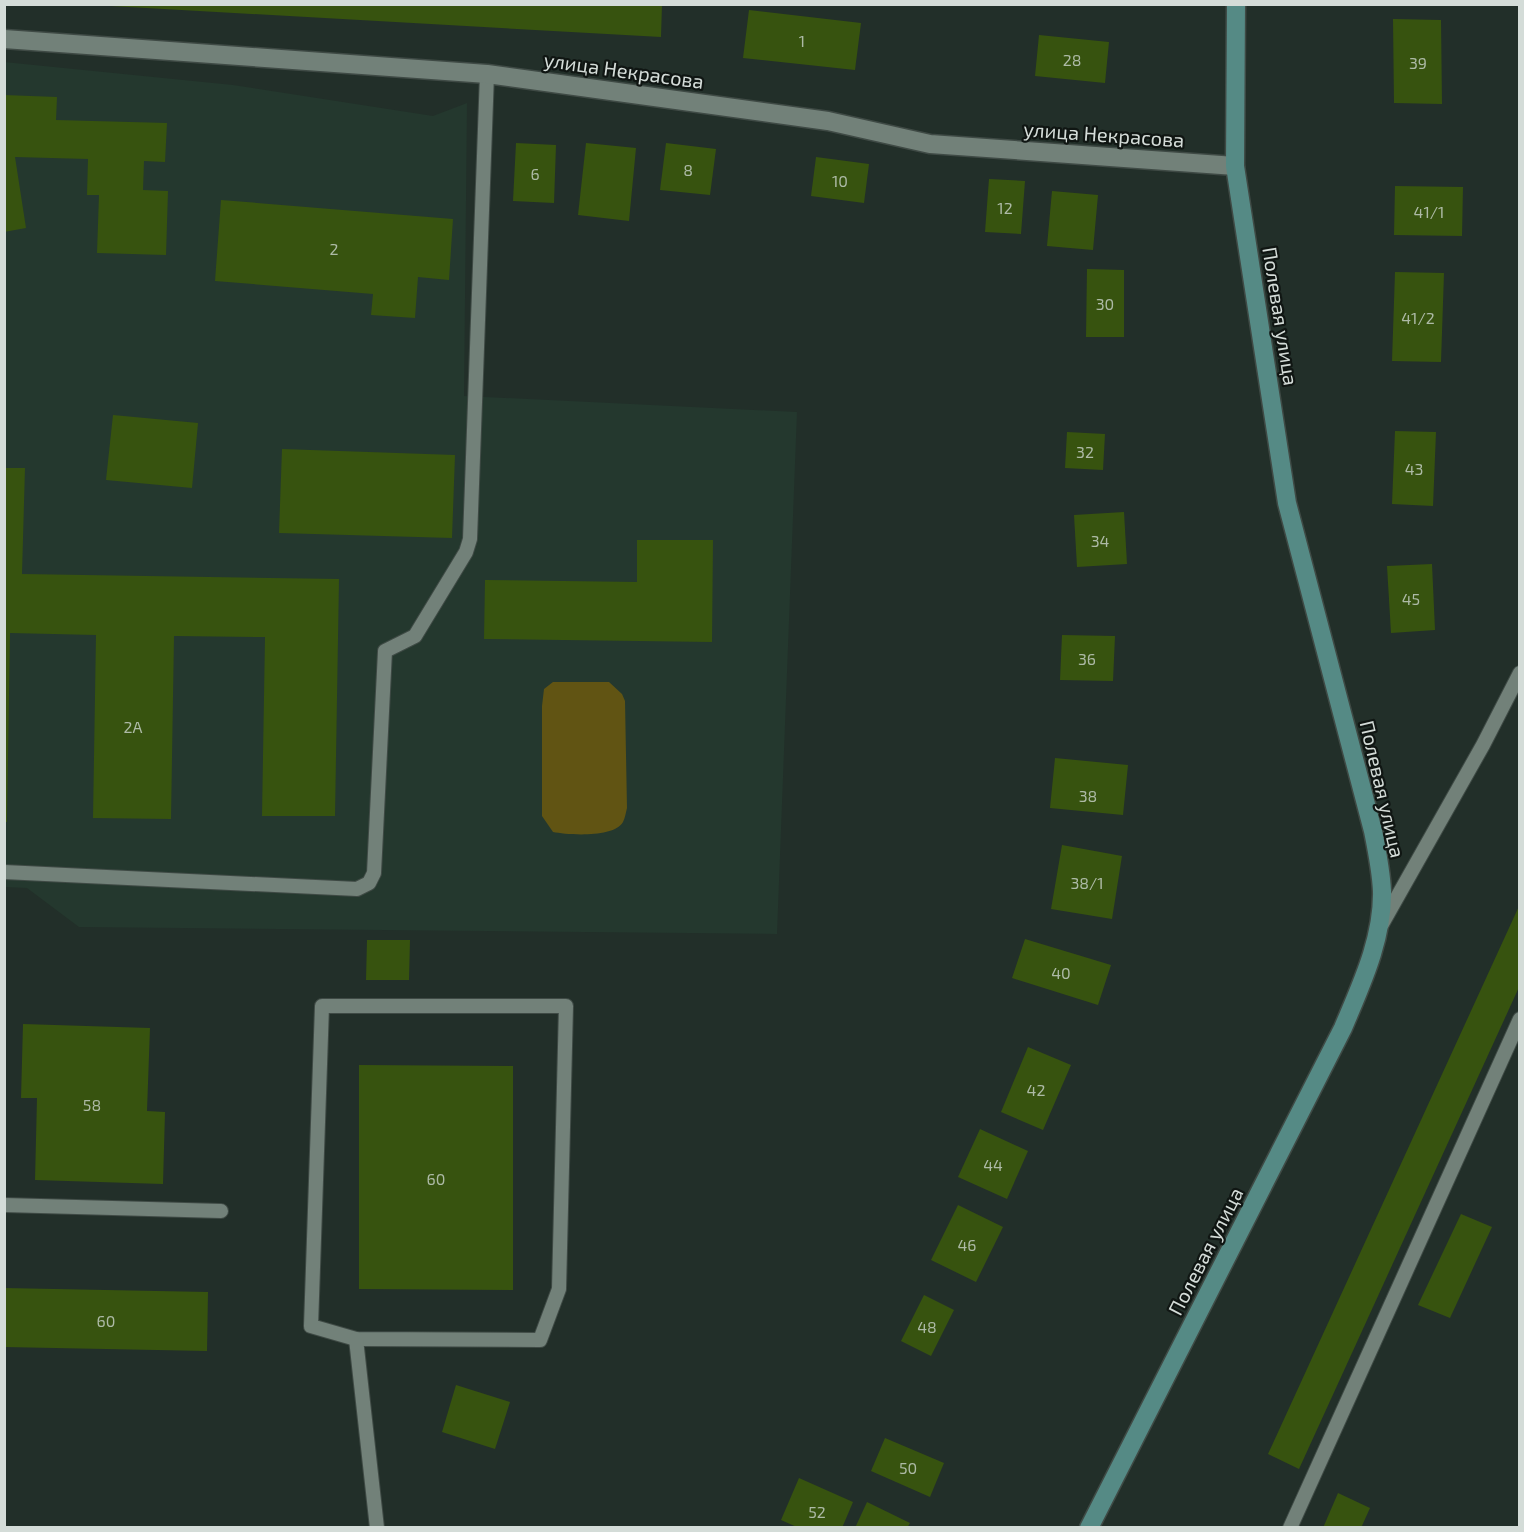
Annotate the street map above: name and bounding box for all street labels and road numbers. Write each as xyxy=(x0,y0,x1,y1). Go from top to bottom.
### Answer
street label: улица Некрасова xyxy=(542,47,705,94)
street label: улица Некрасова xyxy=(1023,116,1185,153)
street label: Полевая улица xyxy=(1257,245,1304,387)
street label: Полевая улица xyxy=(1355,718,1410,860)
street label: Полевая улица xyxy=(1163,1183,1248,1319)

